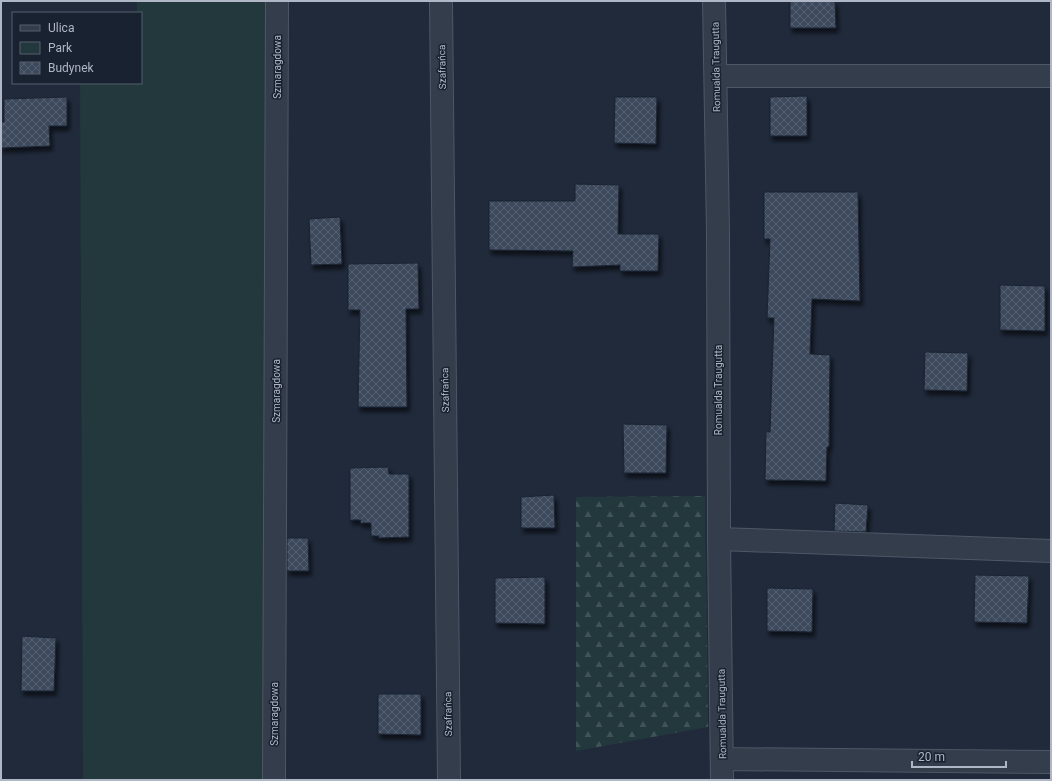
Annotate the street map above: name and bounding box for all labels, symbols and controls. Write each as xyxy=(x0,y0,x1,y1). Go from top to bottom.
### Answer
legend xyxy=(12,12,142,84)
text: Ulica xyxy=(48,21,74,35)
street label: Romualda Traugutta xyxy=(710,22,722,112)
street label: Szmaragdowa xyxy=(272,35,283,99)
text: Park xyxy=(48,41,73,55)
street label: Szafrańca xyxy=(436,45,448,89)
text: Budynek xyxy=(48,61,95,75)
street label: Romualda Traugutta xyxy=(713,345,724,435)
street label: Szmaragdowa xyxy=(271,359,282,423)
street label: Szafrańca xyxy=(439,368,451,412)
street label: Romualda Traugutta xyxy=(716,669,728,759)
street label: Szmaragdowa xyxy=(269,682,280,746)
street label: Szafrańca xyxy=(442,692,454,736)
scale bar xyxy=(912,743,1006,769)
text: 20 m xyxy=(918,750,945,764)

